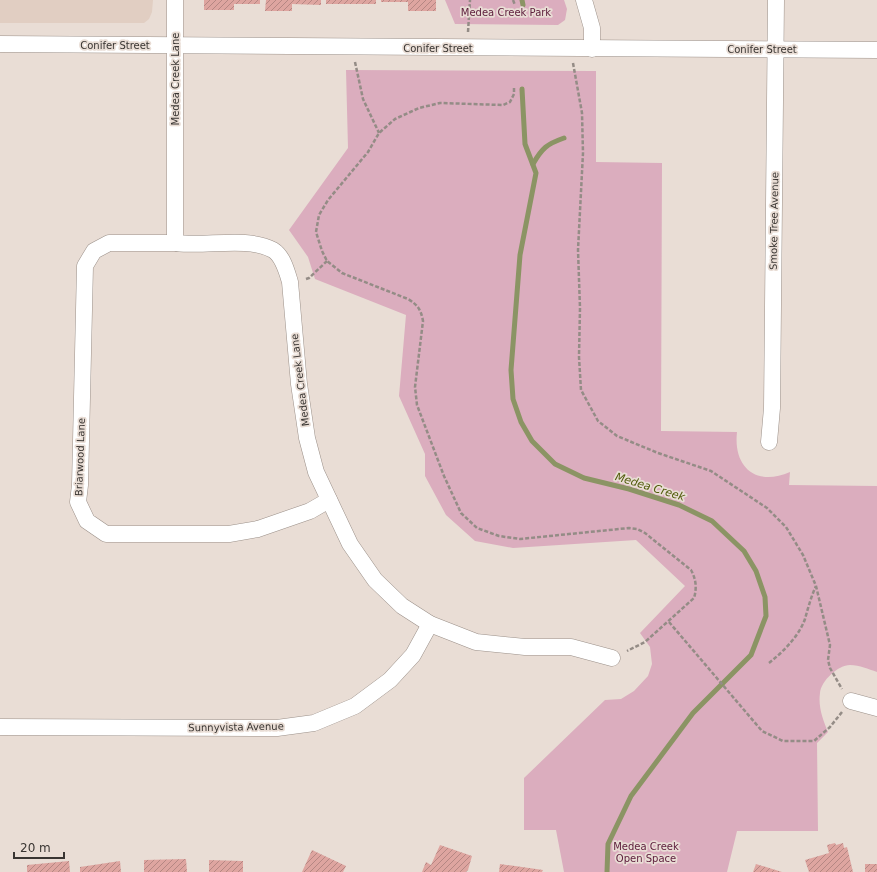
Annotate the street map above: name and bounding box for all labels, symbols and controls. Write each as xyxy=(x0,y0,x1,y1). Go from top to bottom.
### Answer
park label: Medea Creek Park xyxy=(461,7,551,18)
street label: Medea Creek Lane xyxy=(170,33,181,125)
street label: Conifer Street xyxy=(80,40,150,51)
street label: Conifer Street xyxy=(403,43,473,54)
street label: Conifer Street xyxy=(727,44,797,55)
street label: Smoke Tree Avenue xyxy=(768,172,780,270)
street label: Medea Creek Lane xyxy=(289,333,311,427)
street label: Briarwood Lane xyxy=(73,418,87,496)
water label: Medea Creek xyxy=(614,470,687,504)
street label: Sunnyvista Avenue xyxy=(188,721,284,733)
scale bar xyxy=(14,834,64,860)
text: 20 m xyxy=(20,841,51,855)
park label: Medea Creek Open Space xyxy=(613,841,679,864)

